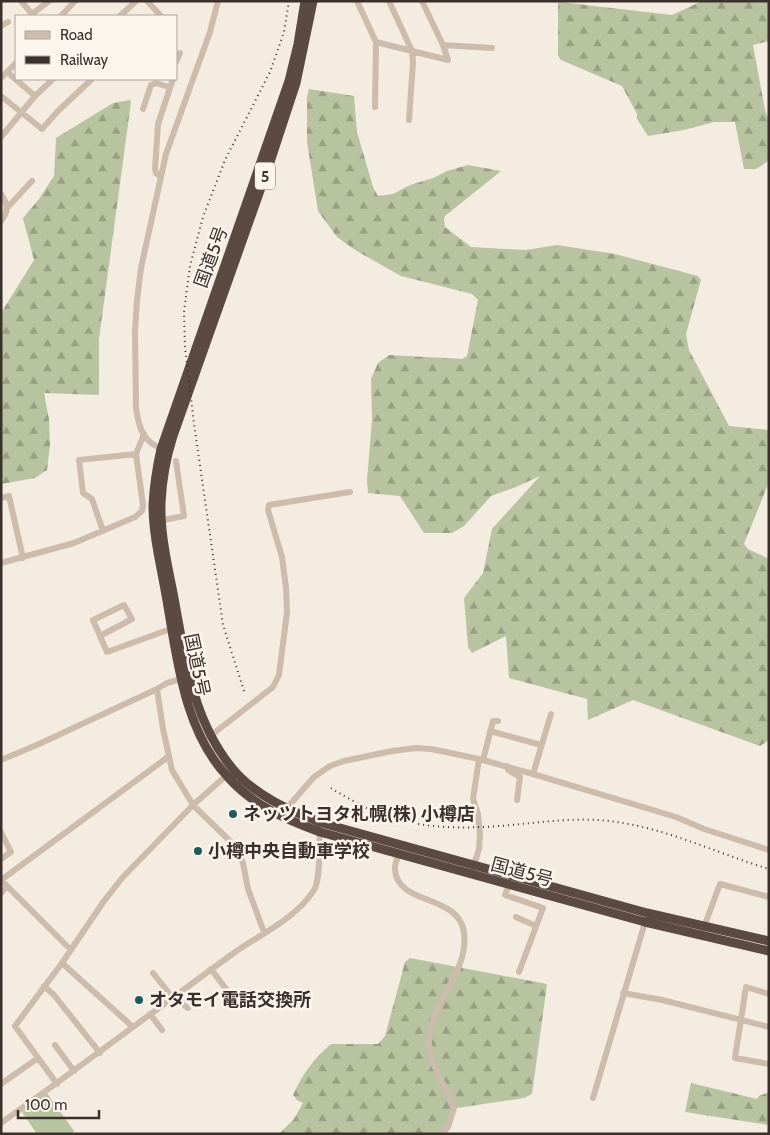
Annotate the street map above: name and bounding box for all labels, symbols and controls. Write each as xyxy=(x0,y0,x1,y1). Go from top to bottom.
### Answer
legend xyxy=(15,15,178,80)
text: Road xyxy=(60,26,93,44)
text: Railway xyxy=(60,51,109,69)
road number: 5 xyxy=(255,162,275,190)
street label: 国道5号 xyxy=(190,223,232,291)
street label: 国道5号 xyxy=(180,632,214,698)
place label: ネッツトヨタ札幌(株) 小樽店 xyxy=(243,803,475,825)
marker: ネッツトヨタ札幌(株) 小樽店 xyxy=(227,808,239,820)
place label: 小樽中央自動車学校 xyxy=(208,840,370,862)
marker: 小樽中央自動車学校 xyxy=(192,845,204,857)
street label: 国道5号 xyxy=(488,853,556,891)
place label: オタモイ電話交換所 xyxy=(149,989,311,1011)
marker: オタモイ電話交換所 xyxy=(133,994,145,1006)
scale bar xyxy=(18,1088,99,1120)
text: 100 m xyxy=(25,1096,67,1114)

